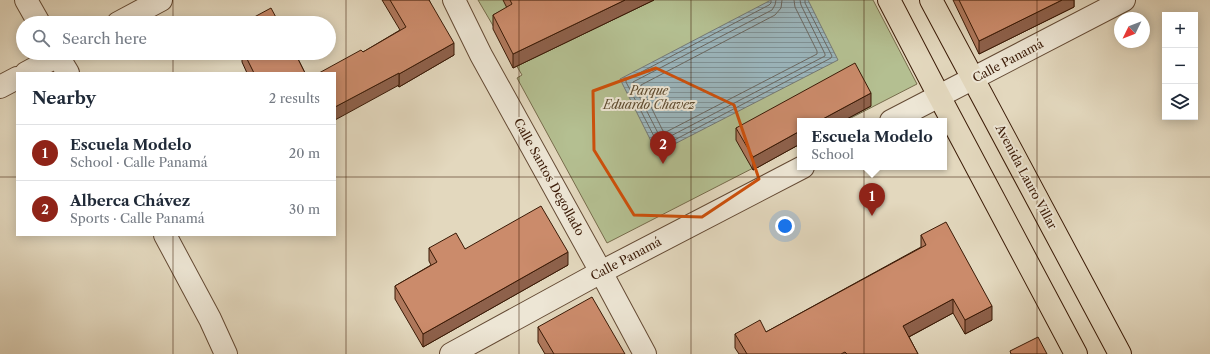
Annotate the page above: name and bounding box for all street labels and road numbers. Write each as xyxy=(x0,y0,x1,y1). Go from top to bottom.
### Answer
street label: Calle Panamá xyxy=(970,35,1046,86)
street label: Calle Santos Degollado xyxy=(511,115,588,238)
street label: Avenida Lauro Villar xyxy=(992,121,1060,232)
street label: Calle Panamá xyxy=(588,233,664,284)

